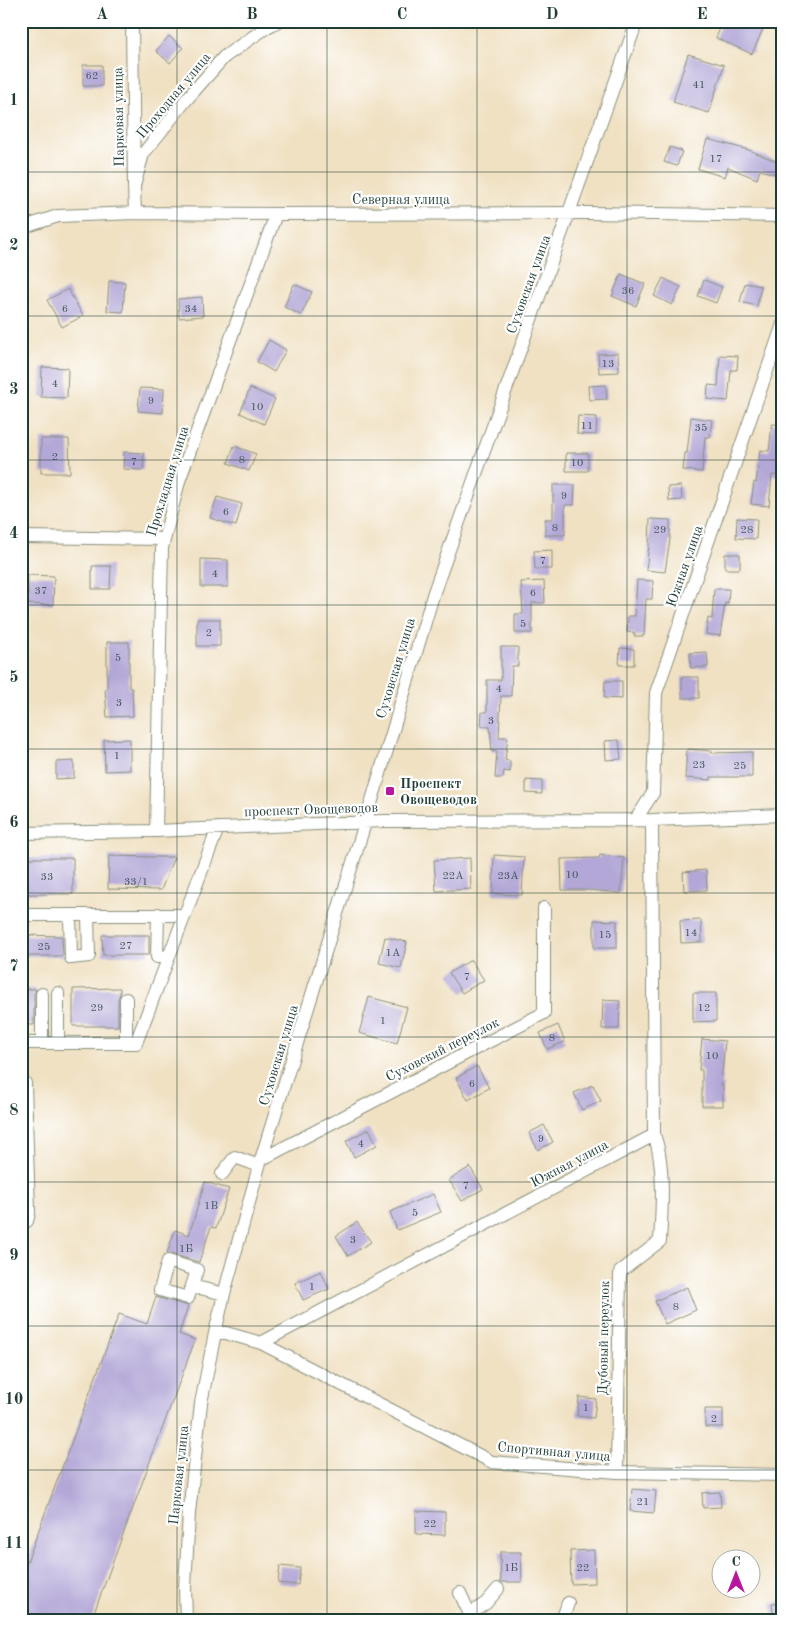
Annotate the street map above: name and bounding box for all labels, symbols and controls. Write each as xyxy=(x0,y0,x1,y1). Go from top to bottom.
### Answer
text: A xyxy=(96,7,108,23)
text: B xyxy=(246,7,258,23)
text: C xyxy=(397,7,407,23)
text: D xyxy=(546,7,558,23)
text: E xyxy=(696,7,708,23)
street label: Проходная улица xyxy=(134,50,214,141)
street label: Парковая улица xyxy=(111,67,127,167)
house number: 62 xyxy=(86,71,98,82)
house number: 41 xyxy=(693,80,705,91)
text: 1 xyxy=(9,93,19,109)
house number: 17 xyxy=(710,154,722,165)
street label: Северная улица xyxy=(352,193,450,207)
street label: Суховская улица xyxy=(504,233,553,336)
text: 2 xyxy=(9,238,19,254)
house number: 36 xyxy=(622,286,634,297)
house number: 6 xyxy=(62,304,68,315)
house number: 34 xyxy=(185,304,197,315)
house number: 13 xyxy=(602,359,614,370)
house number: 4 xyxy=(52,379,58,390)
text: 3 xyxy=(9,382,19,398)
house number: 9 xyxy=(148,396,154,407)
house number: 10 xyxy=(251,402,263,413)
house number: 11 xyxy=(581,421,593,432)
house number: 35 xyxy=(695,423,707,434)
street label: Прохладная улица xyxy=(145,424,191,538)
house number: 2 xyxy=(52,452,58,463)
house number: 8 xyxy=(239,455,245,466)
house number: 7 xyxy=(131,457,137,468)
house number: 10 xyxy=(571,458,583,469)
house number: 9 xyxy=(561,491,567,502)
house number: 6 xyxy=(223,507,229,518)
house number: 8 xyxy=(552,523,558,534)
street label: Южная улица xyxy=(664,523,706,609)
house number: 29 xyxy=(654,525,666,536)
house number: 28 xyxy=(741,525,753,536)
text: 4 xyxy=(9,526,19,542)
house number: 7 xyxy=(540,556,546,567)
house number: 4 xyxy=(212,569,218,580)
house number: 37 xyxy=(35,586,47,597)
house number: 6 xyxy=(530,588,536,599)
street label: Суховская улица xyxy=(374,616,418,720)
house number: 5 xyxy=(520,619,526,630)
house number: 2 xyxy=(206,628,212,639)
house number: 5 xyxy=(115,653,121,664)
text: 5 xyxy=(9,670,19,686)
house number: 4 xyxy=(496,684,502,695)
house number: 3 xyxy=(116,698,122,709)
house number: 3 xyxy=(488,716,494,727)
house number: 1 xyxy=(114,751,120,762)
house number: 23 xyxy=(693,760,705,771)
house number: 25 xyxy=(734,761,746,772)
place label: Проспект Овощеводов xyxy=(400,777,477,807)
marker: Проспект Овощеводов xyxy=(384,785,396,797)
street label: проспект Овощеводов xyxy=(244,801,379,819)
text: 6 xyxy=(9,815,19,831)
house number: 10 xyxy=(566,870,578,881)
house number: 22А xyxy=(442,871,464,882)
house number: 23А xyxy=(497,871,519,882)
house number: 33 xyxy=(41,872,53,883)
house number: 33/1 xyxy=(124,877,148,888)
house number: 14 xyxy=(685,928,697,939)
house number: 15 xyxy=(599,930,611,941)
house number: 27 xyxy=(120,941,132,952)
house number: 25 xyxy=(38,942,50,953)
house number: 1А xyxy=(386,948,401,959)
text: 7 xyxy=(9,959,19,975)
house number: 7 xyxy=(464,972,470,983)
house number: 29 xyxy=(91,1003,103,1014)
street label: Суховская улица xyxy=(257,1003,301,1107)
house number: 12 xyxy=(698,1003,710,1014)
street label: Суховский переулок xyxy=(384,1015,501,1085)
house number: 1 xyxy=(380,1016,386,1027)
house number: 8 xyxy=(549,1033,555,1044)
house number: 10 xyxy=(706,1051,718,1062)
house number: 6 xyxy=(469,1079,475,1090)
text: 8 xyxy=(9,1103,19,1119)
house number: 9 xyxy=(538,1134,544,1145)
street label: Южная улица xyxy=(528,1138,611,1190)
house number: 4 xyxy=(358,1139,364,1150)
house number: 7 xyxy=(463,1181,469,1192)
house number: 1В xyxy=(204,1201,218,1212)
house number: 5 xyxy=(412,1208,418,1219)
house number: 3 xyxy=(350,1235,356,1246)
house number: 1Б xyxy=(179,1244,193,1255)
text: 9 xyxy=(9,1248,19,1264)
street label: Дубовый переулок xyxy=(596,1281,612,1395)
house number: 1 xyxy=(309,1282,315,1293)
house number: 8 xyxy=(673,1302,679,1313)
text: 10 xyxy=(5,1392,23,1408)
house number: 1 xyxy=(583,1403,589,1414)
house number: 2 xyxy=(711,1414,717,1425)
street label: Парковая улица xyxy=(167,1425,191,1525)
street label: Спортивная улица xyxy=(497,1440,611,1464)
house number: 21 xyxy=(637,1497,649,1508)
house number: 22 xyxy=(424,1519,436,1530)
text: 11 xyxy=(5,1536,23,1552)
north arrow xyxy=(712,1550,762,1600)
text: С xyxy=(731,1555,741,1569)
house number: 1Б xyxy=(504,1563,518,1574)
house number: 22 xyxy=(577,1563,589,1574)

